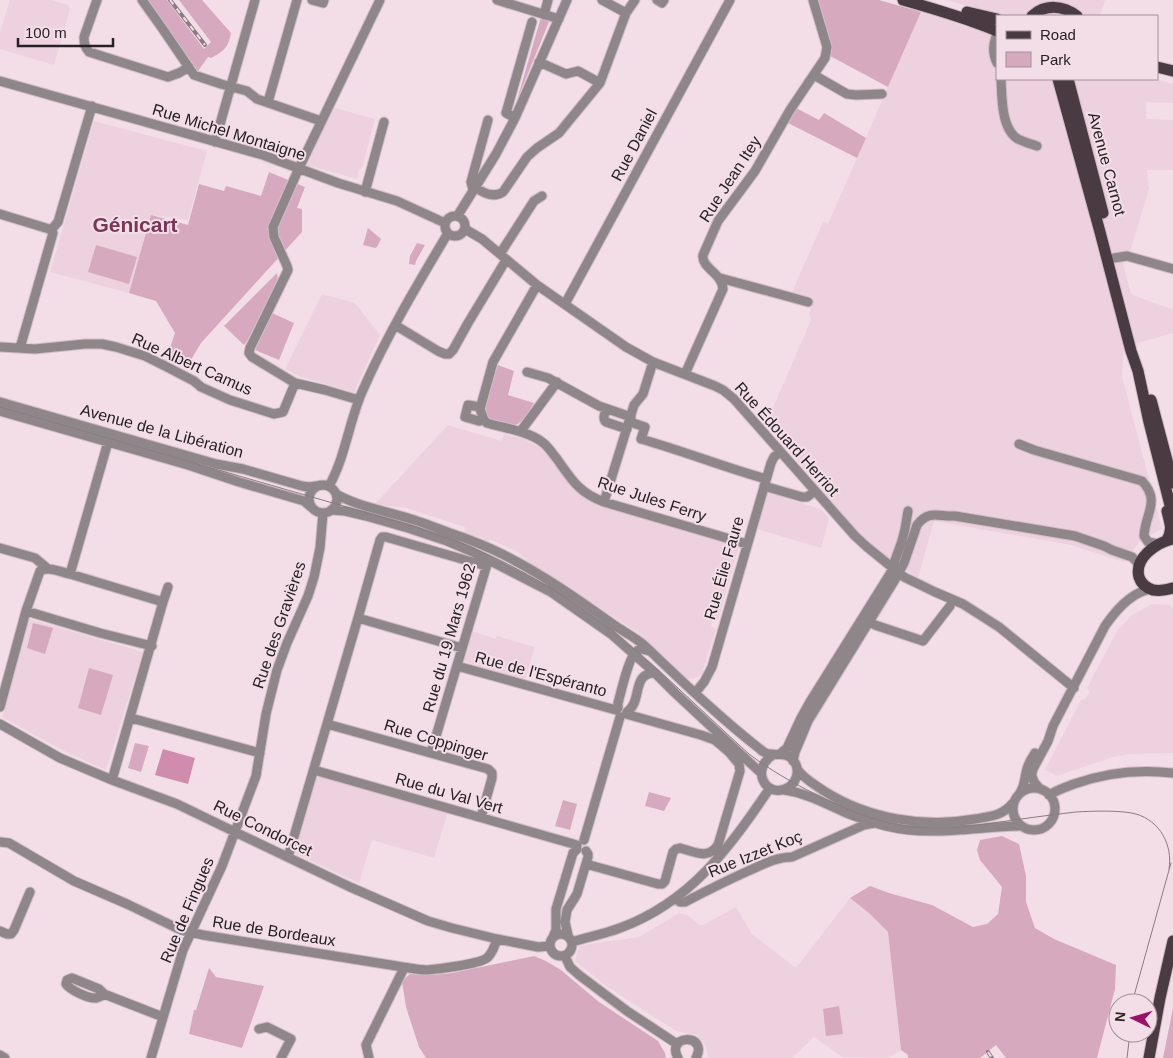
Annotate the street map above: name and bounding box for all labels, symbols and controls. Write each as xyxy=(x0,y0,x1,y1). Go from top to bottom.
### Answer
scale bar xyxy=(18,15,112,47)
legend xyxy=(996,15,1158,80)
text: 100 m xyxy=(25,24,67,41)
text: Road xyxy=(1040,26,1076,43)
text: Park xyxy=(1040,51,1071,68)
street label: Rue Michel Montaigne xyxy=(150,101,308,163)
street label: Rue Daniel xyxy=(608,106,660,184)
street label: Avenue Carnot xyxy=(1085,110,1129,218)
street label: Rue Jean Itey xyxy=(696,133,764,225)
district label: Génicart xyxy=(92,213,178,236)
street label: Rue Albert Camus xyxy=(129,330,255,398)
street label: Rue Édouard Herriot xyxy=(732,378,844,500)
street label: Avenue de la Libération xyxy=(79,401,245,461)
street label: Rue Jules Ferry xyxy=(596,473,708,525)
street label: Rue Élie Faure xyxy=(700,514,747,622)
street label: Rue des Gravières xyxy=(249,559,309,691)
street label: Rue du 19 Mars 1962 xyxy=(420,562,478,714)
street label: Rue de l'Espéranto xyxy=(473,648,609,700)
street label: Rue Coppinger xyxy=(382,716,491,764)
street label: Rue du Val Vert xyxy=(393,770,505,817)
street label: Rue Condorcet xyxy=(211,797,316,859)
street label: Rue Izzet Koç xyxy=(706,827,804,881)
street label: Rue de Fingues xyxy=(157,855,217,965)
street label: Rue de Bordeaux xyxy=(211,913,337,949)
north arrow xyxy=(1108,993,1158,1043)
text: N xyxy=(1112,1011,1128,1023)

